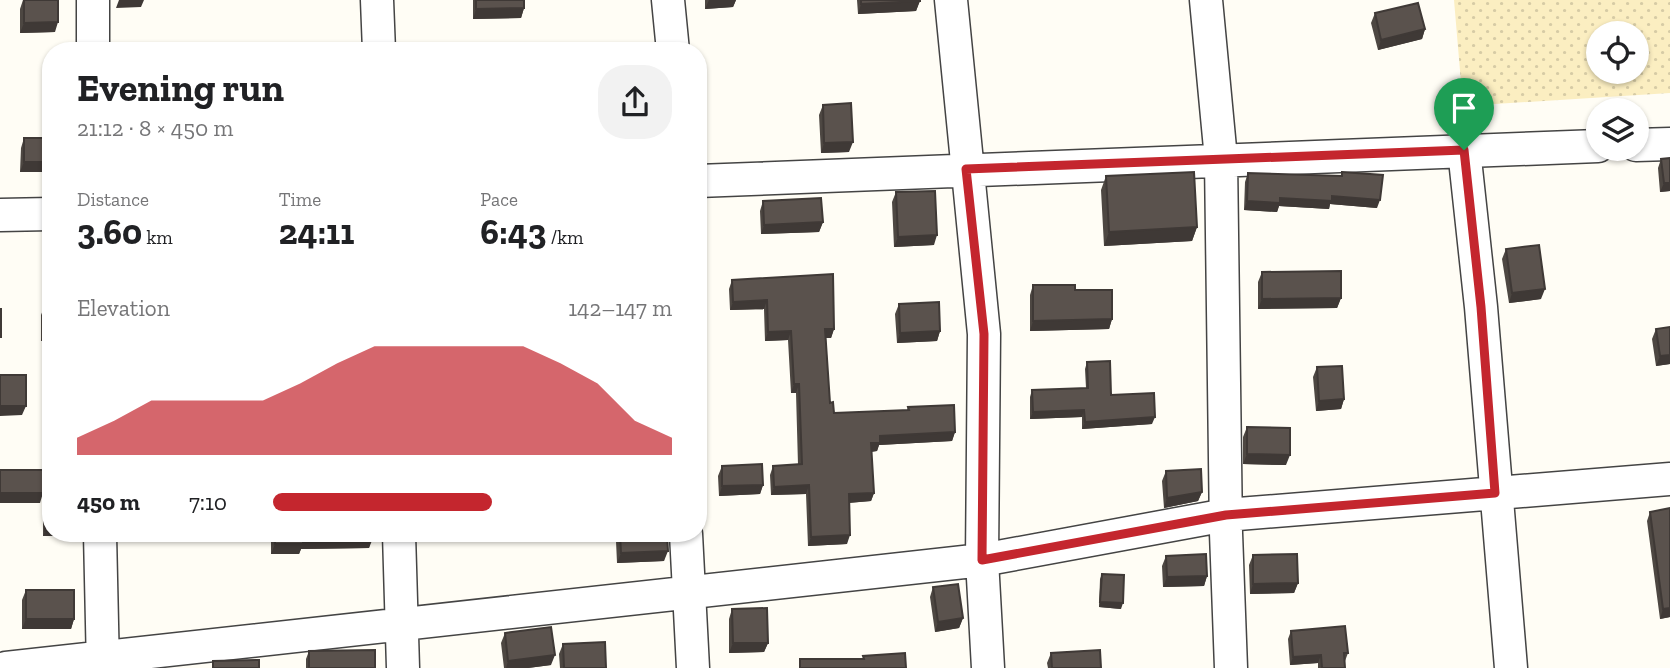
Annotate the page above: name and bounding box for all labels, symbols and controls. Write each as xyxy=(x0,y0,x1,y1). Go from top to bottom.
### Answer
map controls xyxy=(1586,21,1649,161)
button: locate xyxy=(1586,21,1649,84)
text: Evening run xyxy=(77,65,284,111)
button: share xyxy=(598,65,672,139)
pin xyxy=(1434,78,1494,150)
icon: arrive xyxy=(1445,89,1483,127)
button: layers xyxy=(1586,98,1649,161)
text: 21:12 · 8 × 450 m xyxy=(77,114,233,142)
text: Distance xyxy=(77,188,149,211)
text: Time xyxy=(279,188,321,211)
text: Pace xyxy=(480,188,518,211)
text: 3.60 xyxy=(77,211,142,253)
text: 24:11 xyxy=(279,211,354,253)
text: 6:43 xyxy=(480,211,546,253)
text: km xyxy=(142,226,173,249)
text: /km xyxy=(546,226,583,249)
text: Elevation xyxy=(77,294,170,322)
text: 142–147 m xyxy=(568,294,672,322)
text: 450 m xyxy=(77,488,140,516)
text: 7:10 xyxy=(189,488,227,516)

